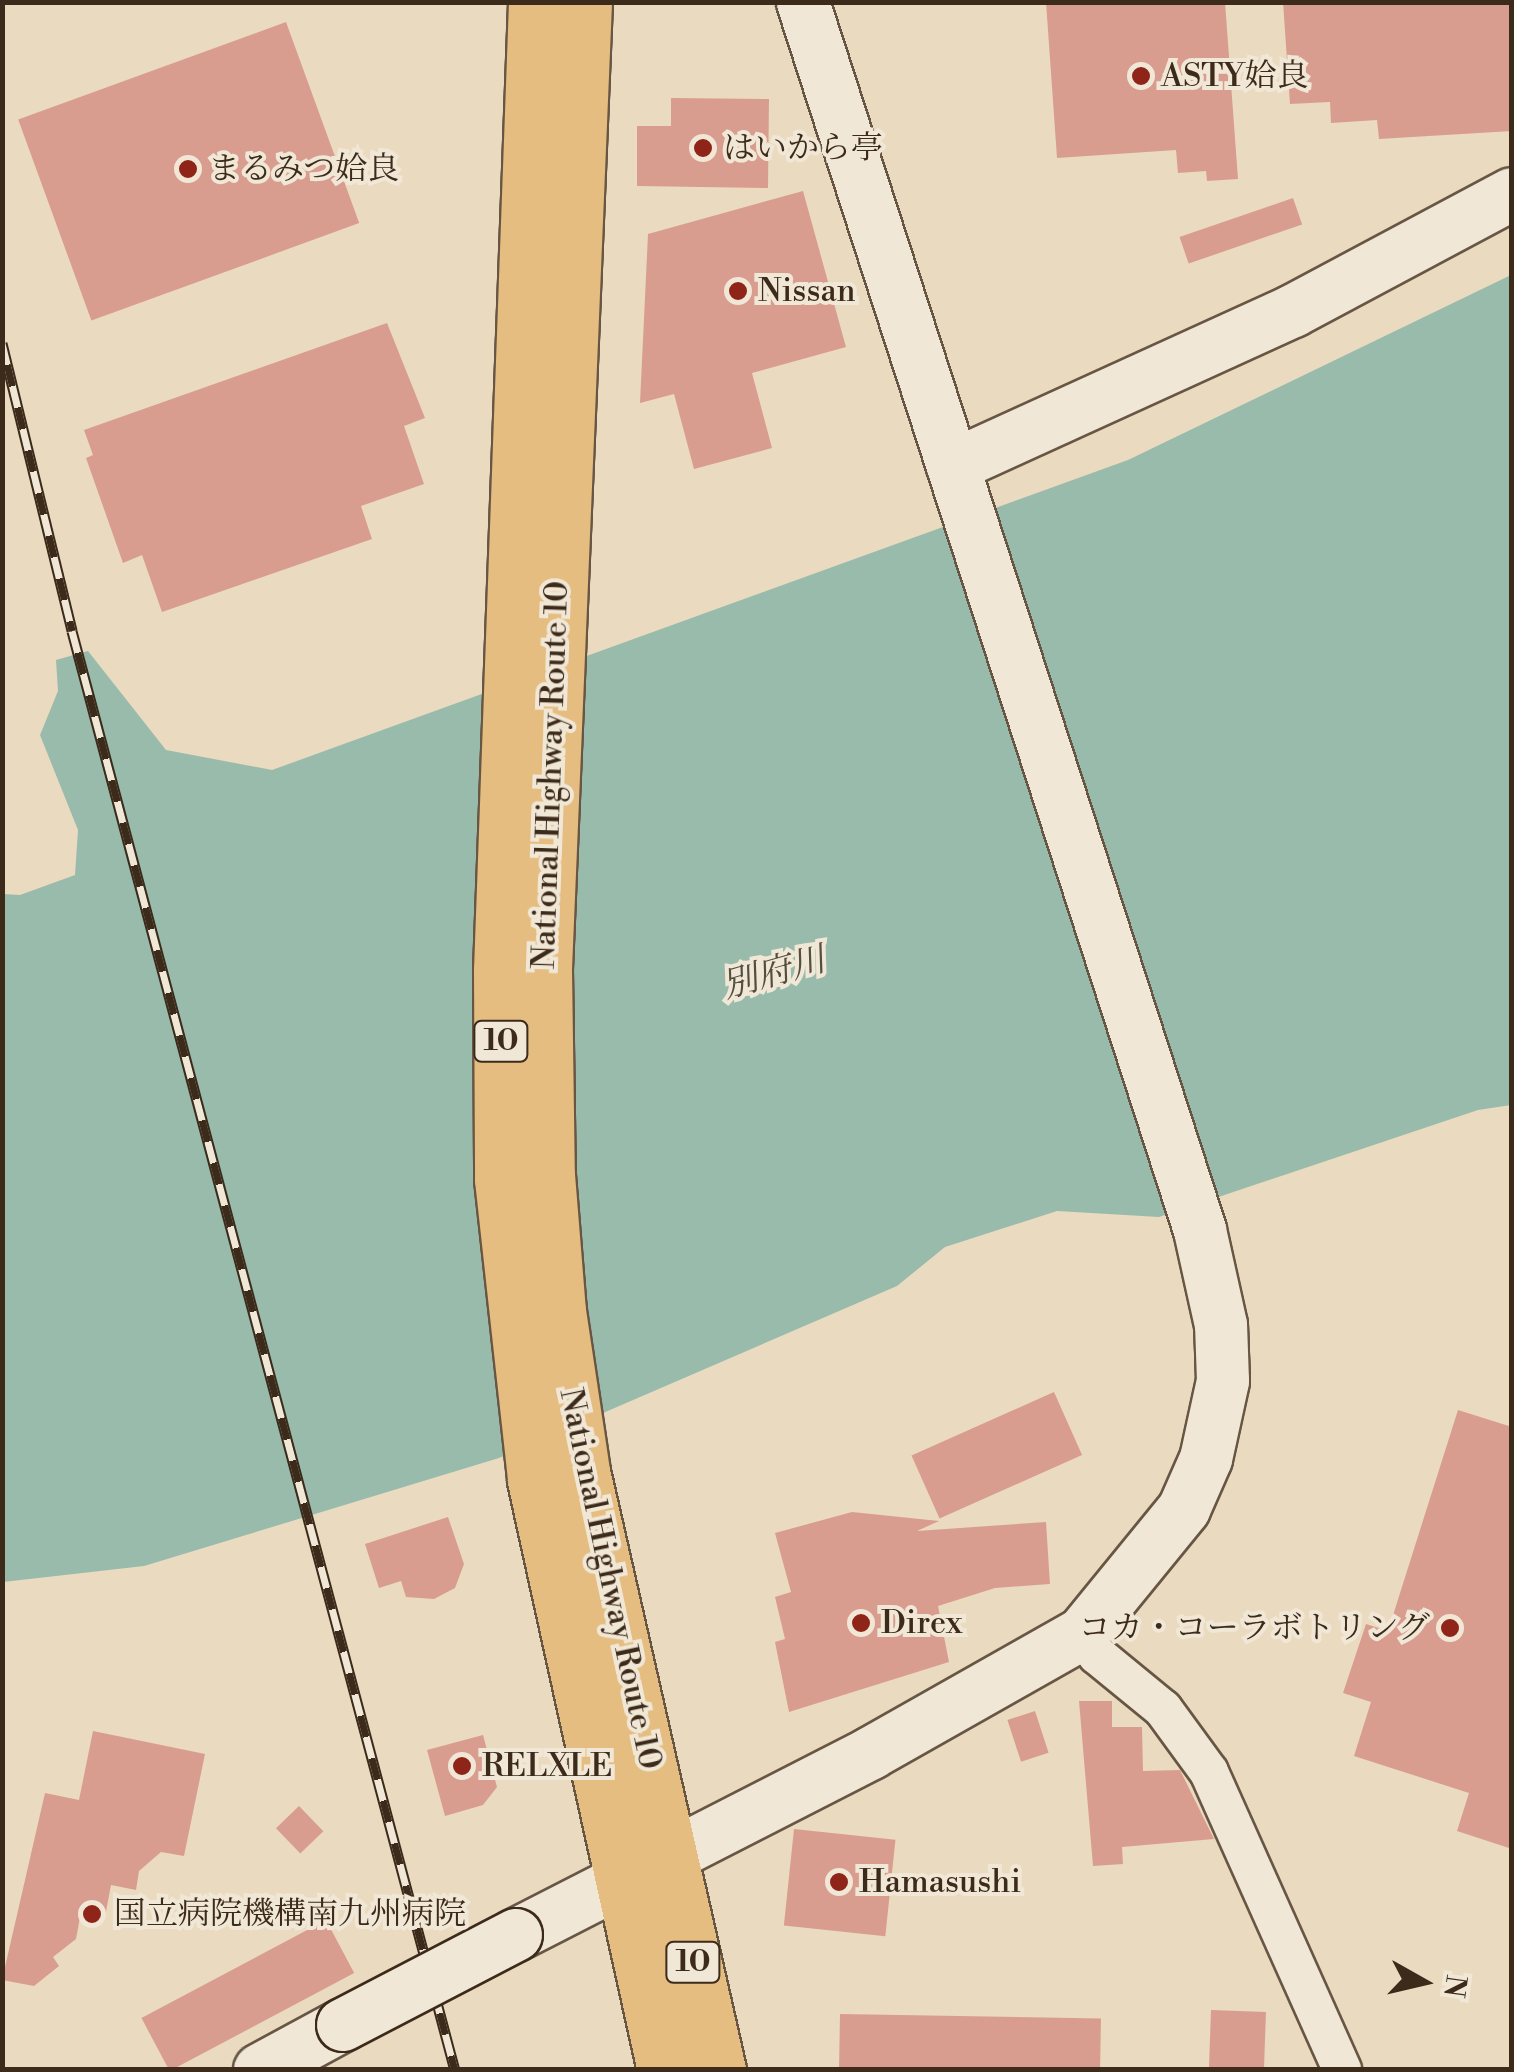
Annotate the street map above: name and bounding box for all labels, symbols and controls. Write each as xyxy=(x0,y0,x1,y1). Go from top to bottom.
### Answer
place label: ASTY姶良 xyxy=(1161,57,1309,95)
marker: ASTY姶良 xyxy=(1130,65,1152,87)
place label: はいから亭 xyxy=(723,129,883,167)
marker: はいから亭 xyxy=(692,137,714,159)
place label: まるみつ姶良 xyxy=(208,150,400,188)
marker: まるみつ姶良 xyxy=(177,158,199,180)
place label: Nissan xyxy=(758,272,856,310)
marker: Nissan xyxy=(727,280,749,302)
street label: National Highway Route 10 xyxy=(525,580,577,970)
water label: 別府川 xyxy=(718,939,830,1009)
road number: 10 xyxy=(471,1016,531,1066)
street label: National Highway Route 10 xyxy=(551,1385,669,1773)
place label: Direx xyxy=(881,1604,962,1642)
place label: コカ・コーラボトリング xyxy=(1078,1609,1430,1647)
marker: Direx xyxy=(850,1612,872,1634)
marker: コカ・コーラボトリング xyxy=(1439,1617,1461,1639)
place label: RELXLE xyxy=(482,1747,612,1785)
marker: RELXLE xyxy=(451,1755,473,1777)
place label: Hamasushi xyxy=(859,1863,1021,1901)
marker: Hamasushi xyxy=(828,1871,850,1893)
place label: 国立病院機構南九州病院 xyxy=(114,1895,466,1933)
marker: 国立病院機構南九州病院 xyxy=(79,1901,105,1927)
north arrow xyxy=(1374,1932,1474,2032)
road number: 10 xyxy=(663,1937,723,1987)
text: N xyxy=(1435,1973,1473,2000)

